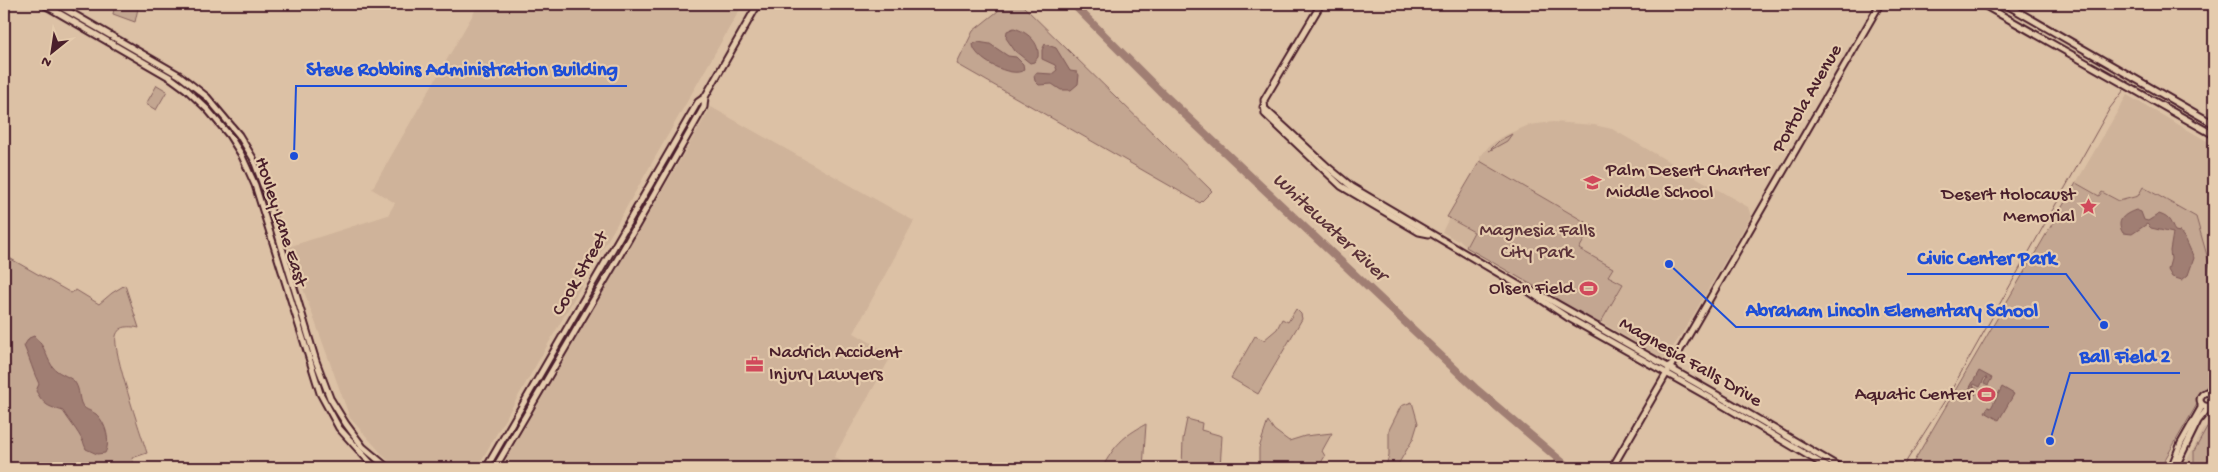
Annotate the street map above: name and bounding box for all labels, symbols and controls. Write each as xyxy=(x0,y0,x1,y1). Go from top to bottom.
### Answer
north arrow xyxy=(28,28,78,78)
street label: Portola Avenue xyxy=(1767,41,1848,158)
text: N xyxy=(39,51,55,71)
callout: Steve Robbins Administration Building xyxy=(296,51,627,86)
text: Steve Robbins Administration Building xyxy=(306,60,618,83)
street label: Hovley Lane East xyxy=(248,154,312,292)
place label: Palm Desert Charter Middle School xyxy=(1605,160,1772,205)
water label: Whitewater River xyxy=(1267,169,1394,290)
school or university icon: Palm Desert Charter Middle School xyxy=(1582,172,1602,192)
place label: Desert Holocaust Memorial xyxy=(1940,184,2077,229)
place icon: Desert Holocaust Memorial xyxy=(2079,196,2099,216)
park label: Magnesia Falls City Park xyxy=(1479,220,1596,265)
street label: Cook Street xyxy=(548,226,615,320)
callout: Civic Center Park xyxy=(1907,239,2066,274)
text: Civic Center Park xyxy=(1917,249,2059,272)
place label: Olsen Field xyxy=(1489,278,1576,301)
sports icon: Olsen Field xyxy=(1578,279,1598,299)
callout: Abraham Lincoln Elementary School xyxy=(1736,292,2049,327)
text: Abraham Lincoln Elementary School xyxy=(1745,301,2039,324)
street label: Magnesia Falls Drive xyxy=(1614,313,1766,413)
callout: Ball Field 2 xyxy=(2070,338,2180,373)
place label: Nadrich Accident Injury Lawyers xyxy=(769,342,903,387)
text: Ball Field 2 xyxy=(2079,347,2170,370)
office icon: Nadrich Accident Injury Lawyers xyxy=(745,354,765,374)
place label: Aquatic Center xyxy=(1855,384,1975,407)
sports icon: Aquatic Center xyxy=(1977,385,1997,405)

